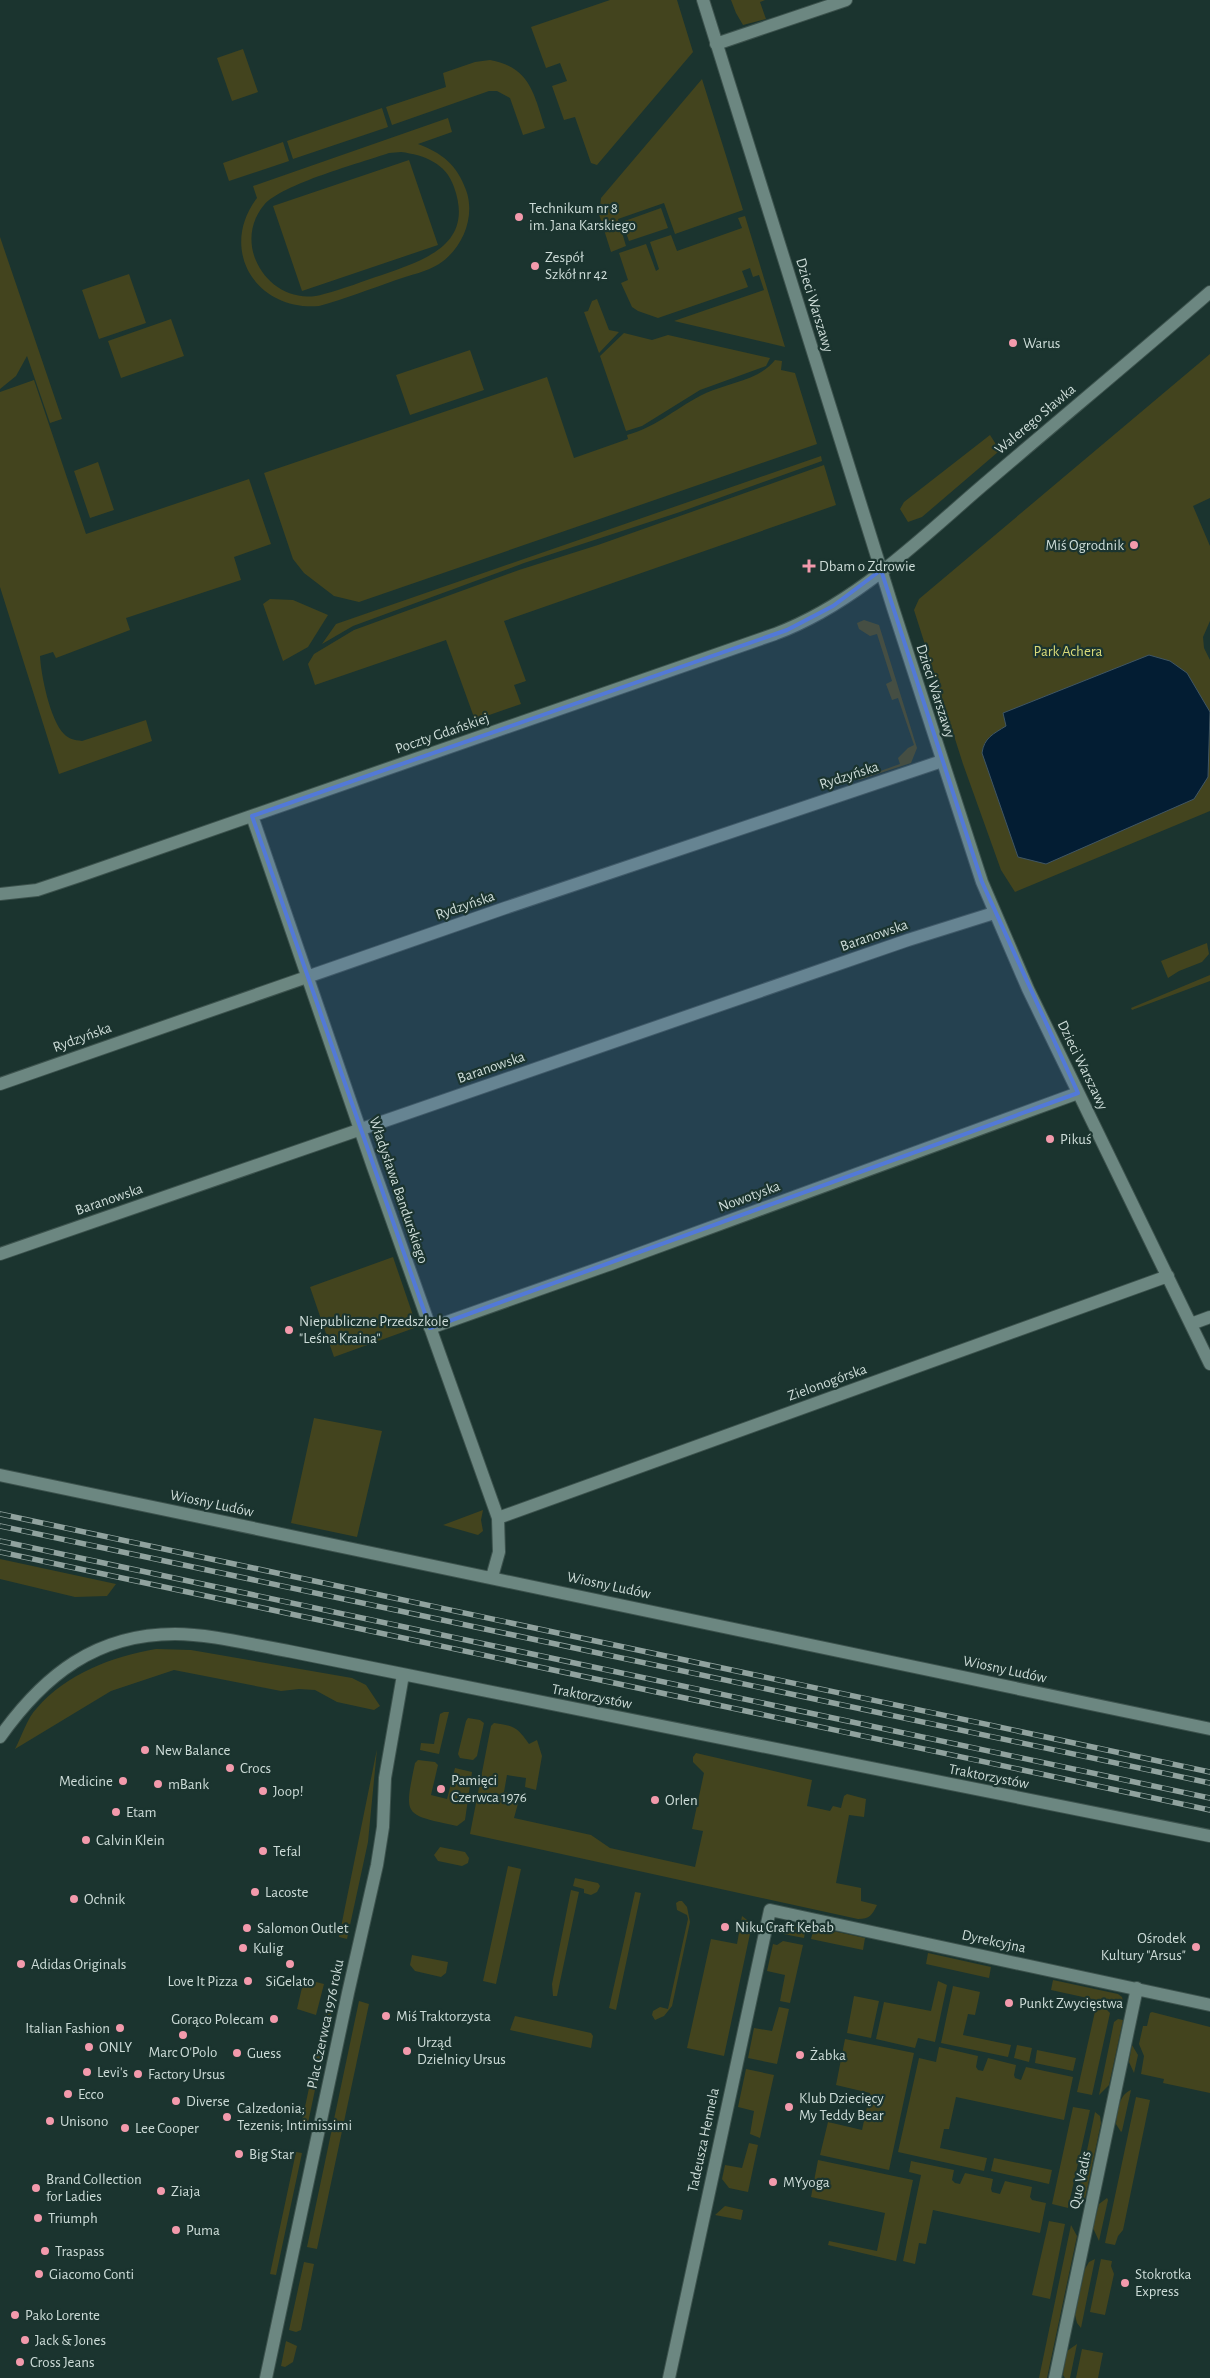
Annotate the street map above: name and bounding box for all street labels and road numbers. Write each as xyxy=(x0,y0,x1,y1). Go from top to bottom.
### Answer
street label: Dzieci Warszawy xyxy=(793,256,836,355)
street label: Walerego Sławka xyxy=(992,381,1079,457)
street label: Dzieci Warszawy xyxy=(913,642,958,740)
street label: Poczty Gdańskiej xyxy=(393,710,491,757)
street label: Rydzyńska xyxy=(818,759,881,792)
street label: Rydzyńska xyxy=(434,888,497,923)
street label: Baranowska xyxy=(838,917,910,954)
street label: Dzieci Warszawy xyxy=(1054,1018,1111,1113)
street label: Rydzyńska xyxy=(51,1020,114,1055)
street label: Baranowska xyxy=(455,1049,527,1086)
street label: Władysława Bandurskiego xyxy=(366,1115,431,1265)
street label: Nowotyska xyxy=(716,1178,782,1215)
street label: Baranowska xyxy=(73,1181,145,1218)
street label: Zielonogórska xyxy=(786,1361,869,1404)
street label: Wiosny Ludów xyxy=(169,1487,255,1520)
street label: Wiosny Ludów xyxy=(566,1569,652,1602)
street label: Wiosny Ludów xyxy=(962,1653,1048,1686)
street label: Traktorzystów xyxy=(550,1681,633,1712)
street label: Traktorzystów xyxy=(947,1761,1030,1792)
street label: Dyrekcyjna xyxy=(960,1927,1027,1956)
street label: Plac Czerwca 1976 roku xyxy=(304,1958,347,2090)
street label: Tadeusza Hennela xyxy=(685,2086,722,2194)
street label: Quo Vadis xyxy=(1067,2150,1094,2210)

